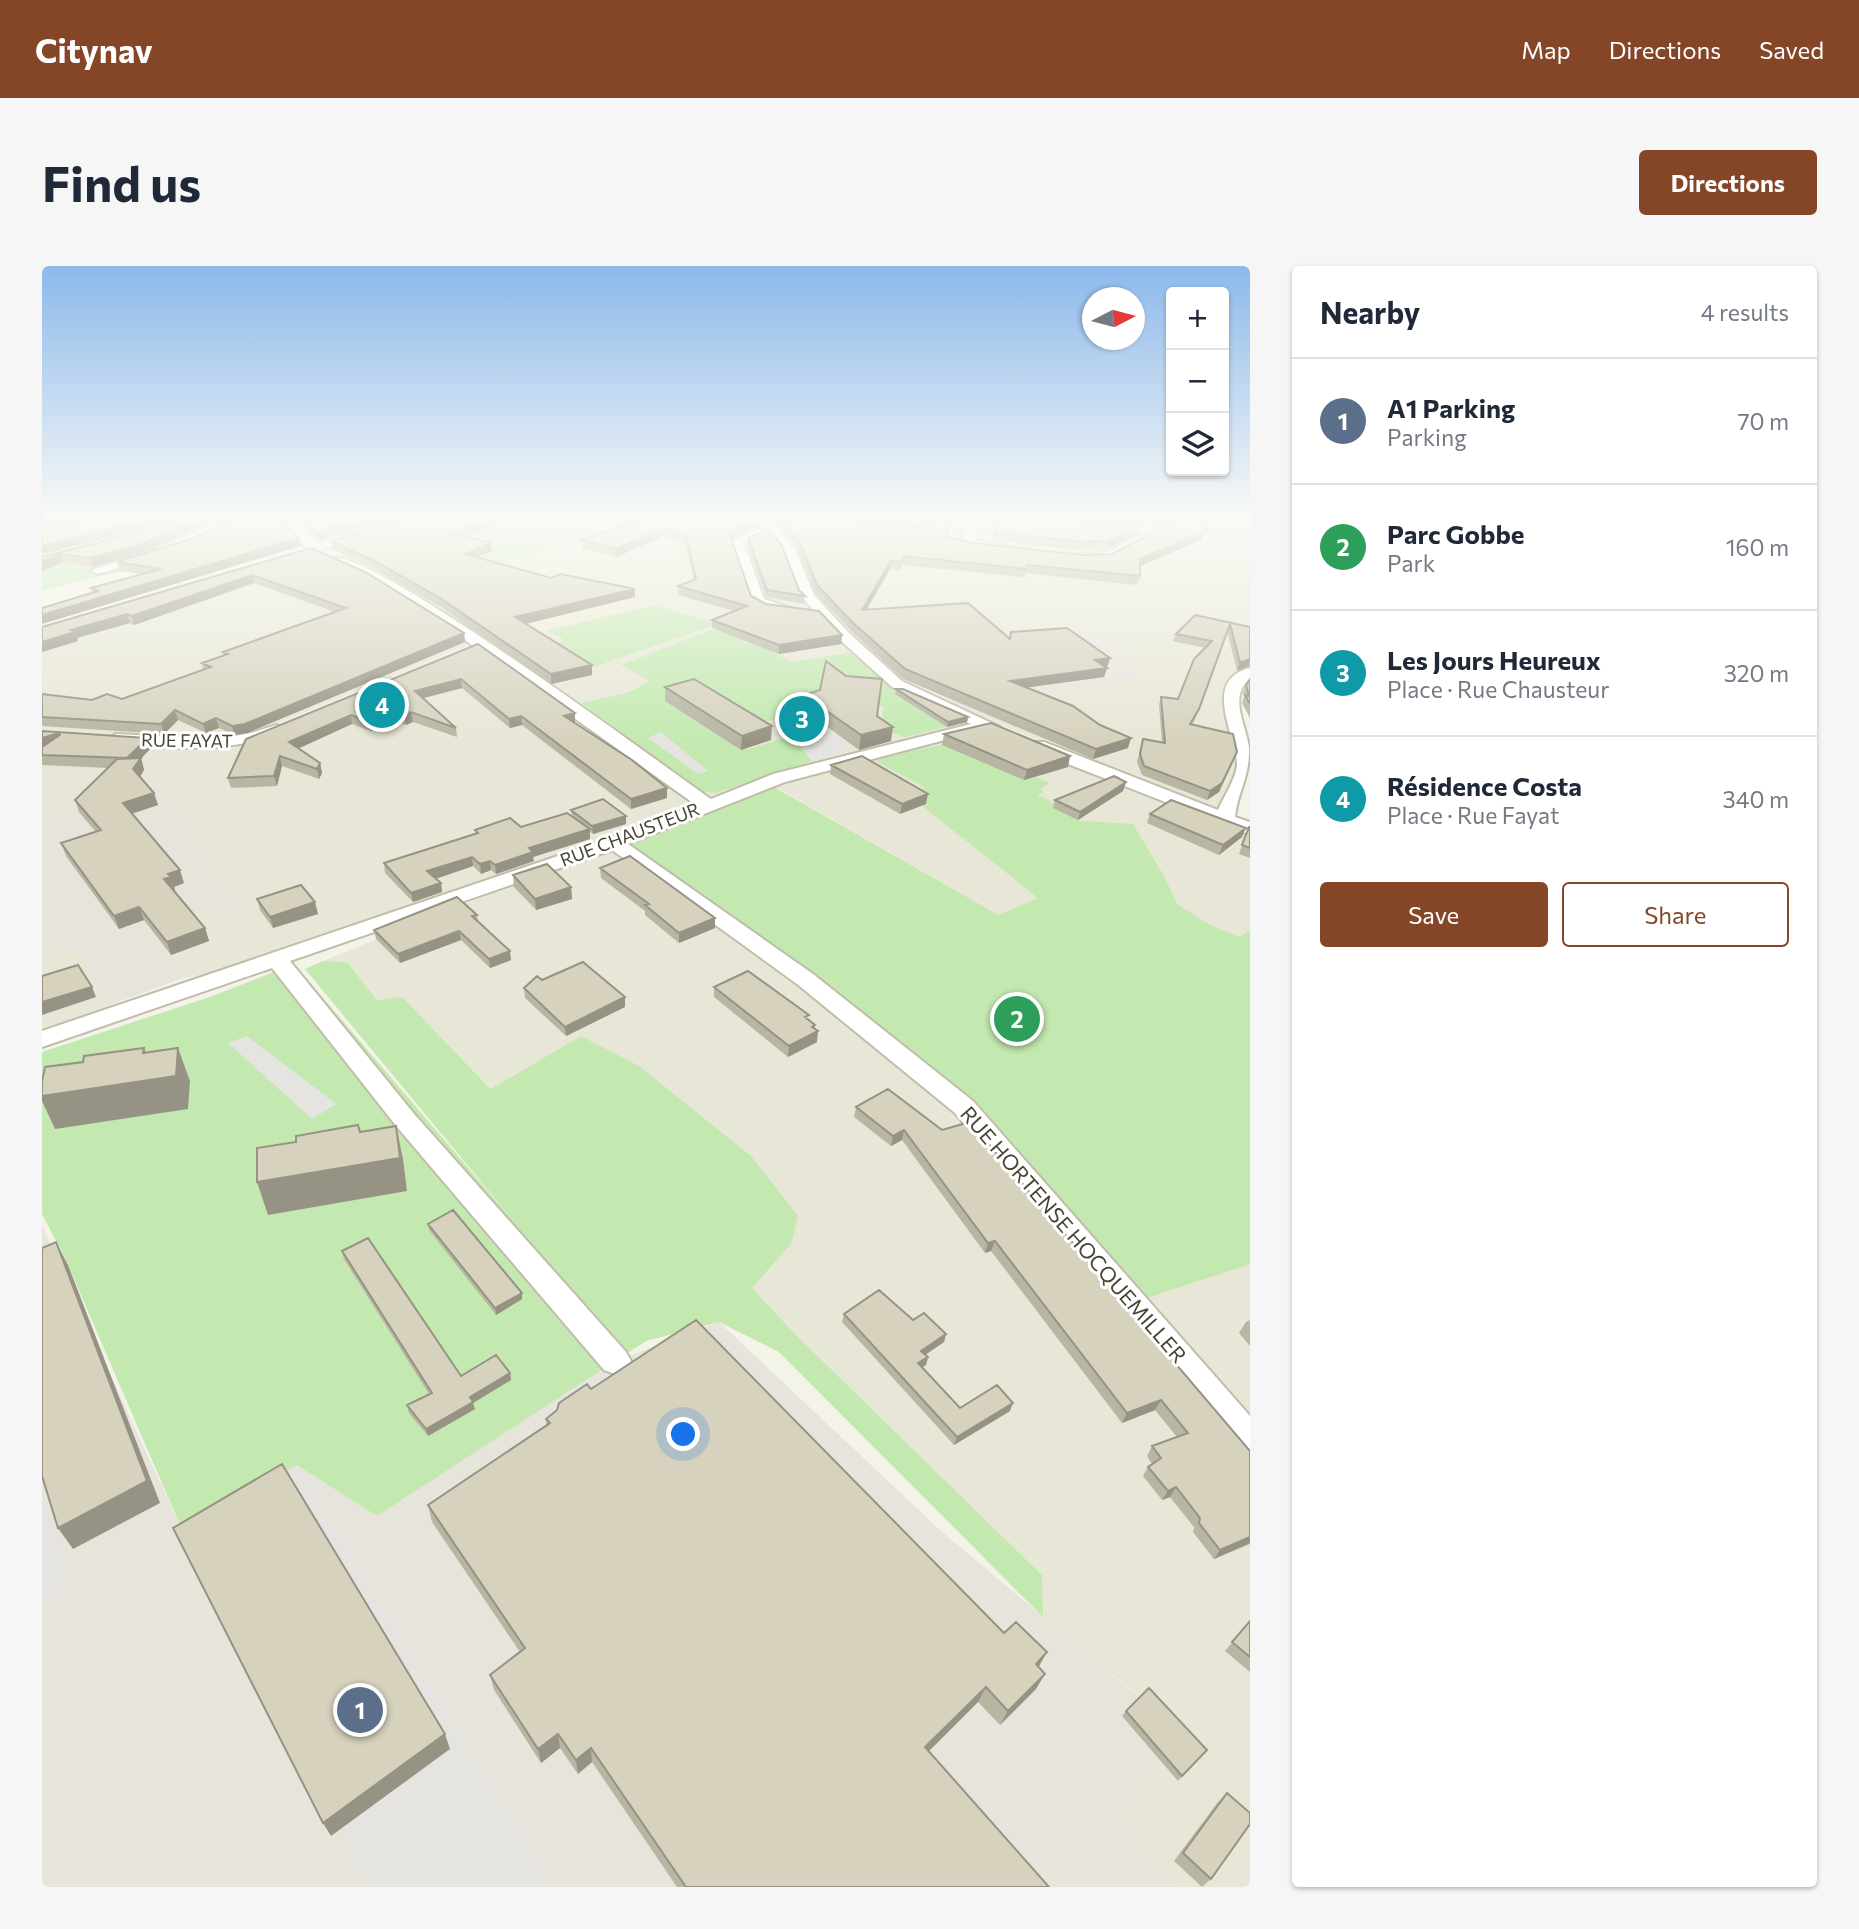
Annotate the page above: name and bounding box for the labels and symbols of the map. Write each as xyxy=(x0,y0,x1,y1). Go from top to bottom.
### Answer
north arrow xyxy=(1082,287,1145,350)
pin: 4 xyxy=(359,679,405,731)
pin: 3 xyxy=(779,693,825,745)
street label: RUE FAYAT xyxy=(141,728,233,752)
street label: RUE CHAUSTEUR xyxy=(557,797,702,871)
pin: 2 xyxy=(994,993,1040,1045)
street label: RUE HORTENSE HOCQUEMILLER xyxy=(956,1101,1192,1367)
your location xyxy=(666,1417,700,1451)
pin: 1 xyxy=(337,1684,383,1736)

